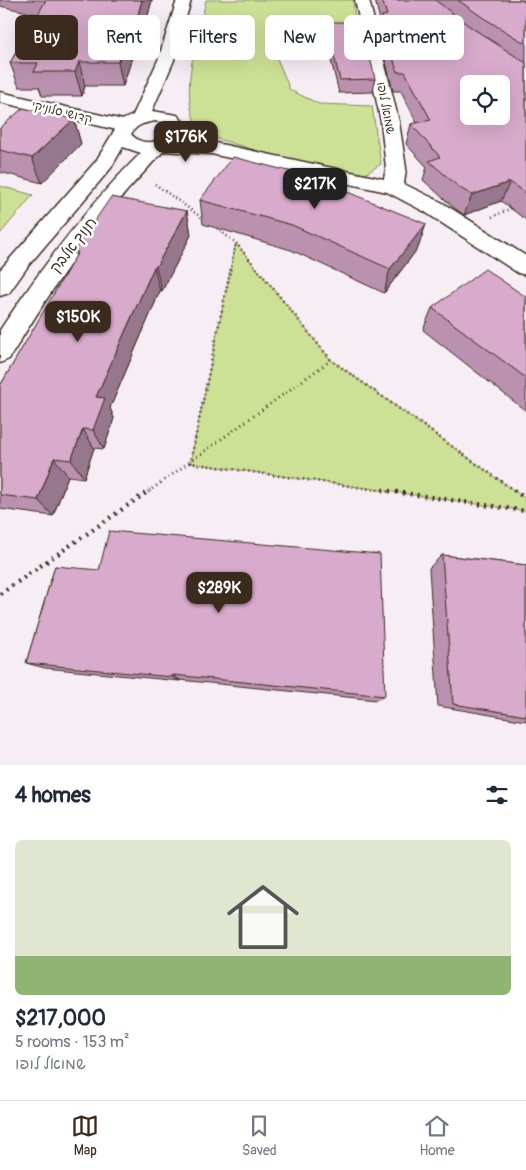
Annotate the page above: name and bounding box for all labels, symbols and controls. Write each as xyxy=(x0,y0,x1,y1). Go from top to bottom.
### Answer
chip: Buy xyxy=(15,15,78,60)
chip: Rent xyxy=(88,15,160,60)
chip: Filters xyxy=(170,15,255,60)
chip: New xyxy=(265,15,334,60)
chip: Apartment xyxy=(344,15,464,60)
map controls xyxy=(460,75,510,125)
button: locate xyxy=(460,75,510,125)
street label: שמואל לופו xyxy=(373,81,398,136)
street label: קדושי סלוניקי xyxy=(30,98,94,127)
pin: $176K xyxy=(151,120,221,163)
text: $176K xyxy=(165,127,207,147)
pin: $217K xyxy=(280,168,350,210)
text: $217K xyxy=(294,174,336,194)
street label: חנוך אלבק xyxy=(46,214,101,277)
pin: $150K xyxy=(43,300,113,343)
text: $150K xyxy=(56,307,100,327)
pin: $289K xyxy=(184,572,254,614)
text: $289K xyxy=(197,578,241,598)
icon: filters xyxy=(483,781,511,809)
text: 4 homes xyxy=(15,782,91,809)
icon: home xyxy=(218,872,308,962)
text: $217,000 xyxy=(15,1005,106,1032)
text: 5 rooms · 153 m² xyxy=(15,1032,130,1052)
text: שמואל לופו xyxy=(15,1054,86,1074)
tab: Map xyxy=(71,1112,99,1159)
tab: Saved xyxy=(242,1112,277,1159)
tab: Home xyxy=(419,1112,455,1159)

